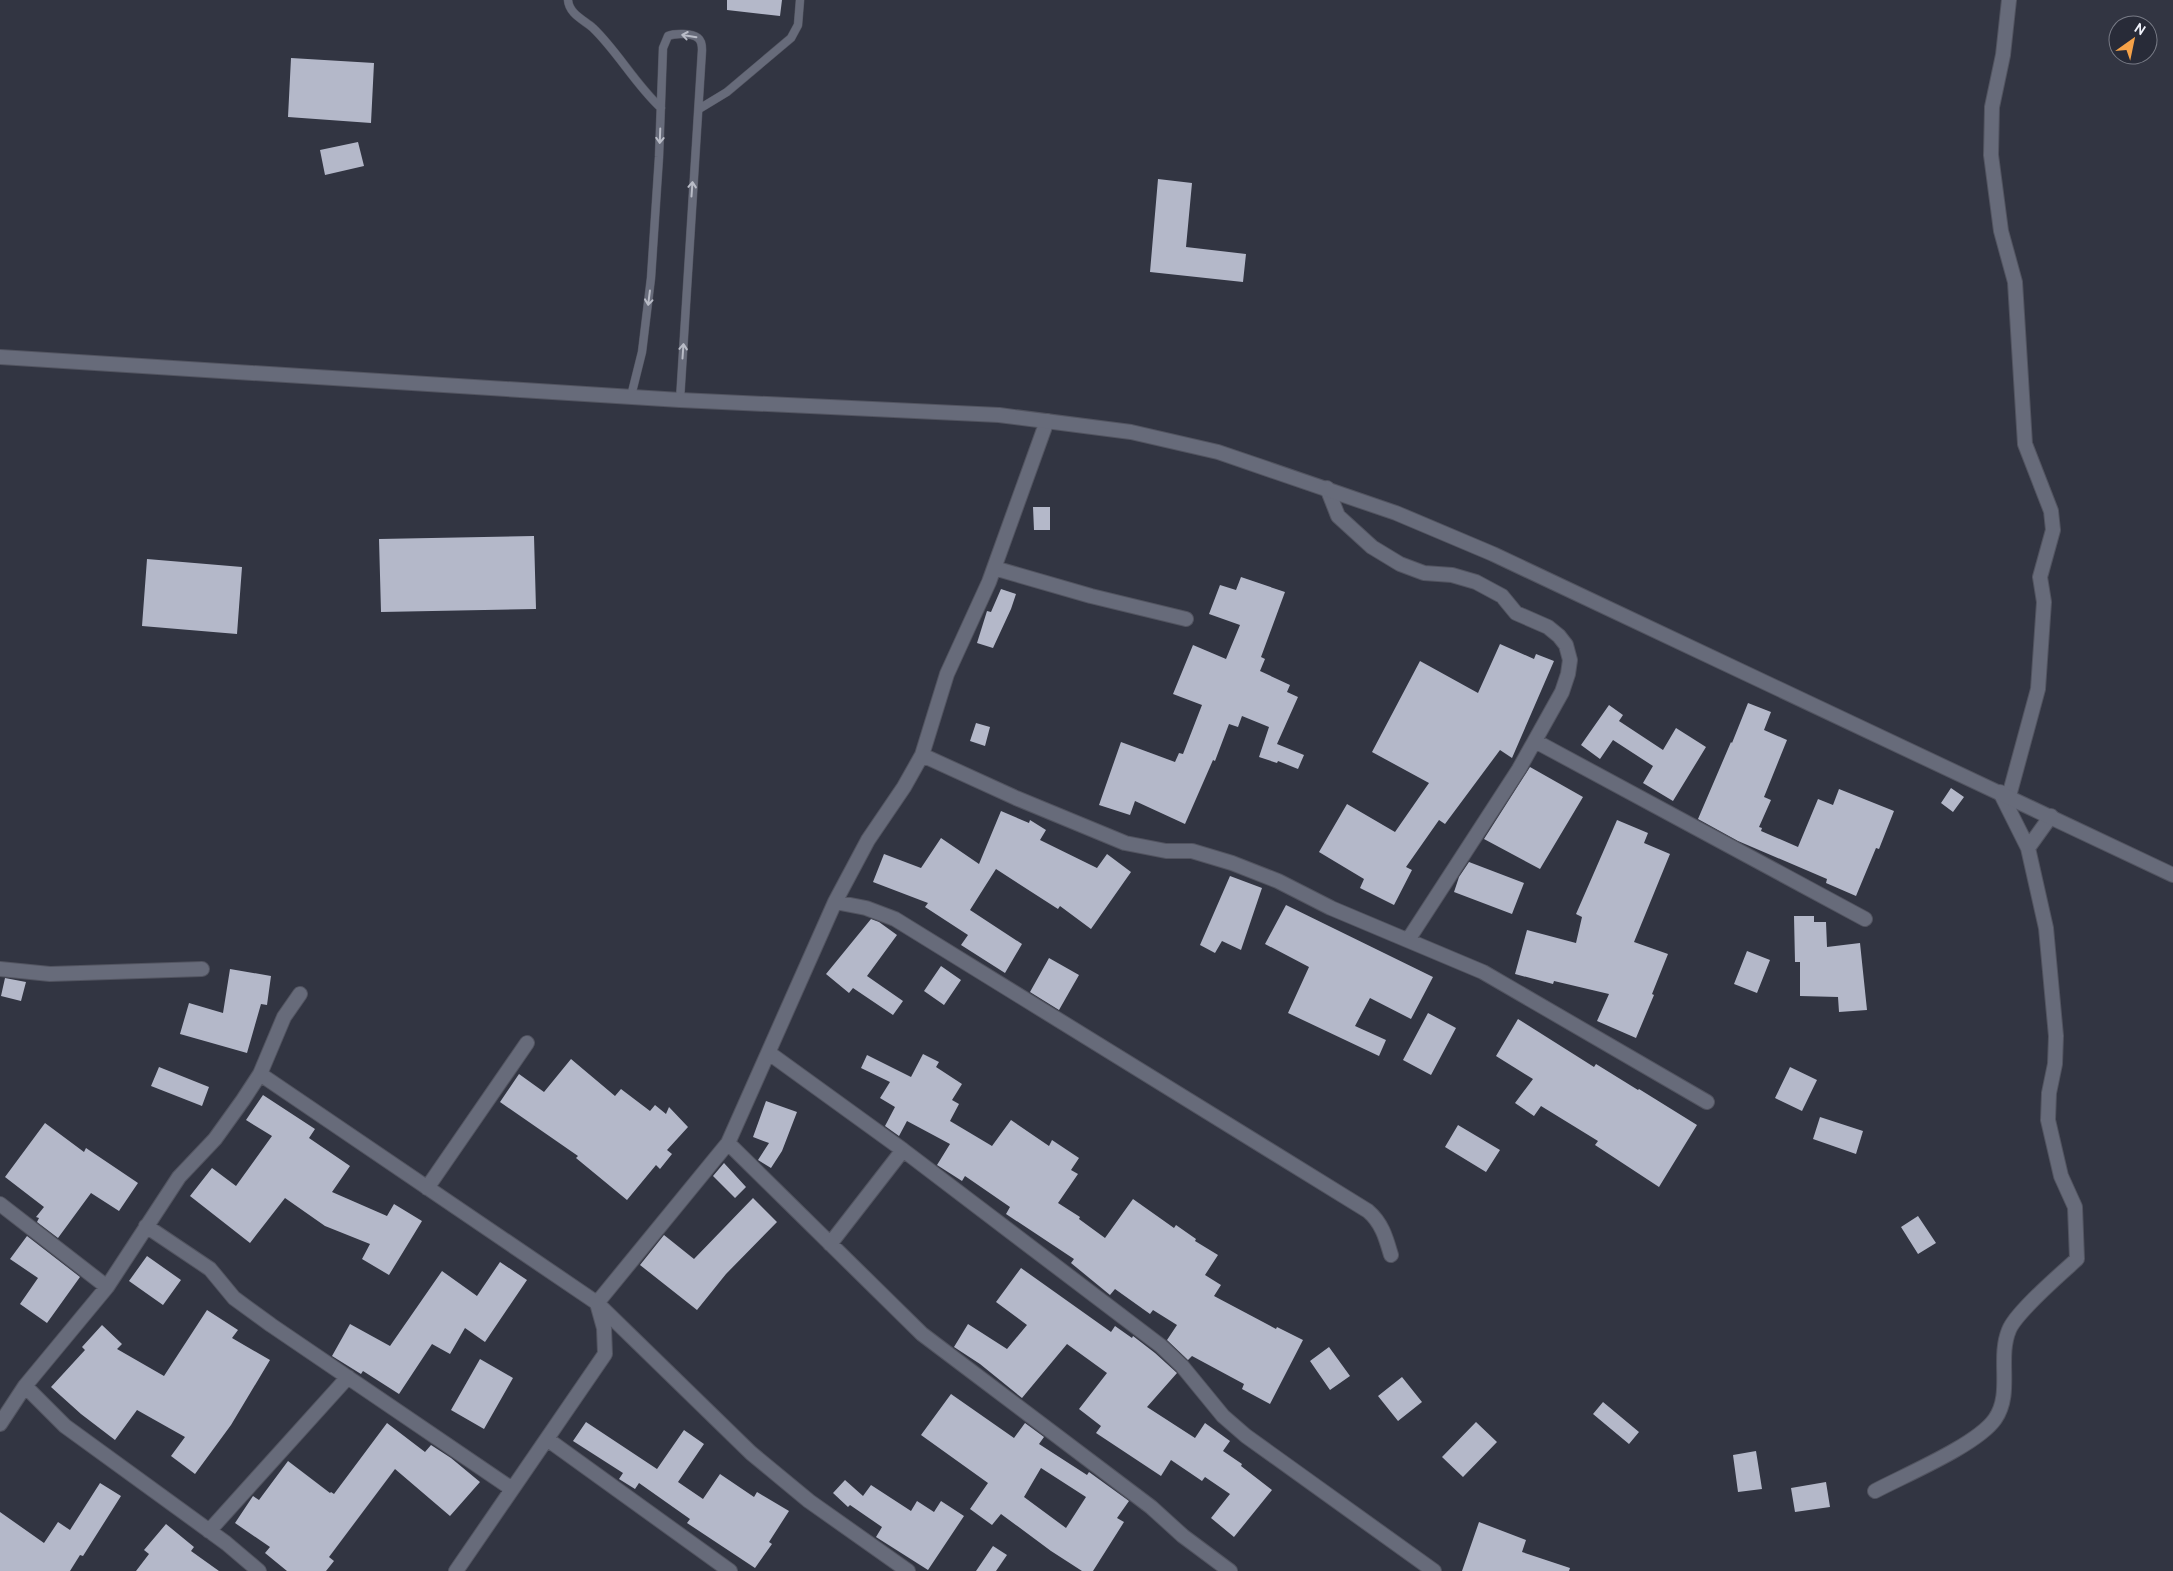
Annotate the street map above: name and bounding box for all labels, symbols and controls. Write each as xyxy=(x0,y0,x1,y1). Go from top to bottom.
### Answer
north arrow xyxy=(2108,15,2158,65)
text: N xyxy=(2131,19,2149,39)
one-way arrow xyxy=(681,30,697,40)
one-way arrow xyxy=(655,128,665,144)
one-way arrow xyxy=(688,181,697,197)
one-way arrow xyxy=(644,290,654,306)
one-way arrow xyxy=(678,343,687,359)

